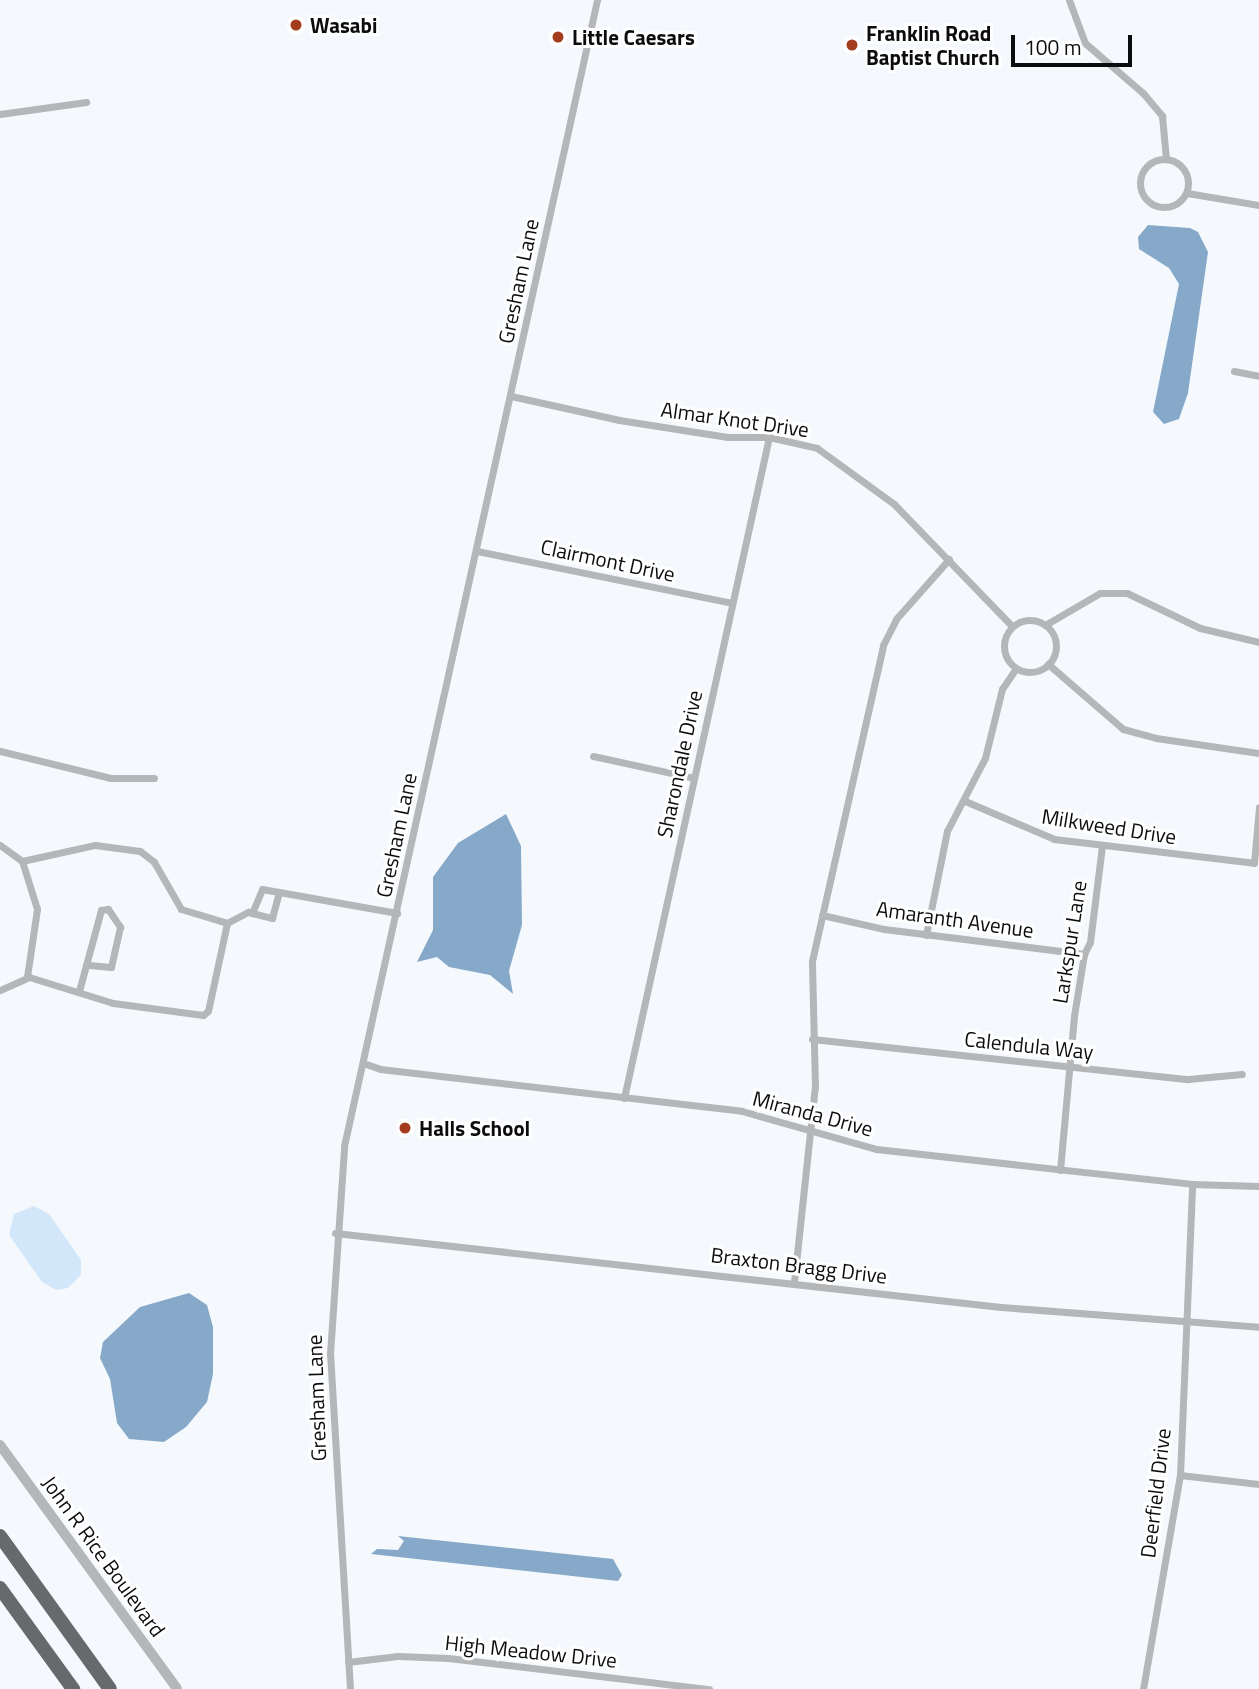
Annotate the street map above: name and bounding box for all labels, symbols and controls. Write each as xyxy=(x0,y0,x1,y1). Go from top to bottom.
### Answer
place label: Wasabi xyxy=(310,12,377,38)
marker: Wasabi xyxy=(288,17,304,33)
place label: Franklin Road Baptist Church xyxy=(866,20,1000,70)
scale bar xyxy=(1014,21,1135,65)
place label: Little Caesars xyxy=(572,24,695,50)
marker: Little Caesars xyxy=(550,29,566,45)
text: 100 m xyxy=(1024,31,1081,63)
marker: Franklin Road Baptist Church xyxy=(844,37,860,53)
street label: Gresham Lane xyxy=(492,216,544,346)
street label: Almar Knot Drive xyxy=(659,396,811,442)
street label: Clairmont Drive xyxy=(539,533,677,587)
street label: Sharondale Drive xyxy=(651,688,707,840)
street label: Gresham Lane xyxy=(370,770,422,900)
street label: Milkweed Drive xyxy=(1040,803,1178,849)
street label: Larkspur Lane xyxy=(1047,879,1091,1005)
street label: Amaranth Avenue xyxy=(875,895,1035,943)
street label: Calendula Way xyxy=(963,1026,1095,1064)
street label: Miranda Drive xyxy=(750,1085,876,1141)
place label: Halls School xyxy=(419,1115,530,1141)
marker: Halls School xyxy=(397,1120,413,1136)
street label: Braxton Bragg Drive xyxy=(709,1242,889,1288)
street label: Gresham Lane xyxy=(301,1334,331,1462)
street label: Deerfield Drive xyxy=(1135,1427,1175,1559)
street label: John R Rice Boulevard xyxy=(37,1471,171,1641)
street label: High Meadow Drive xyxy=(444,1629,618,1673)

